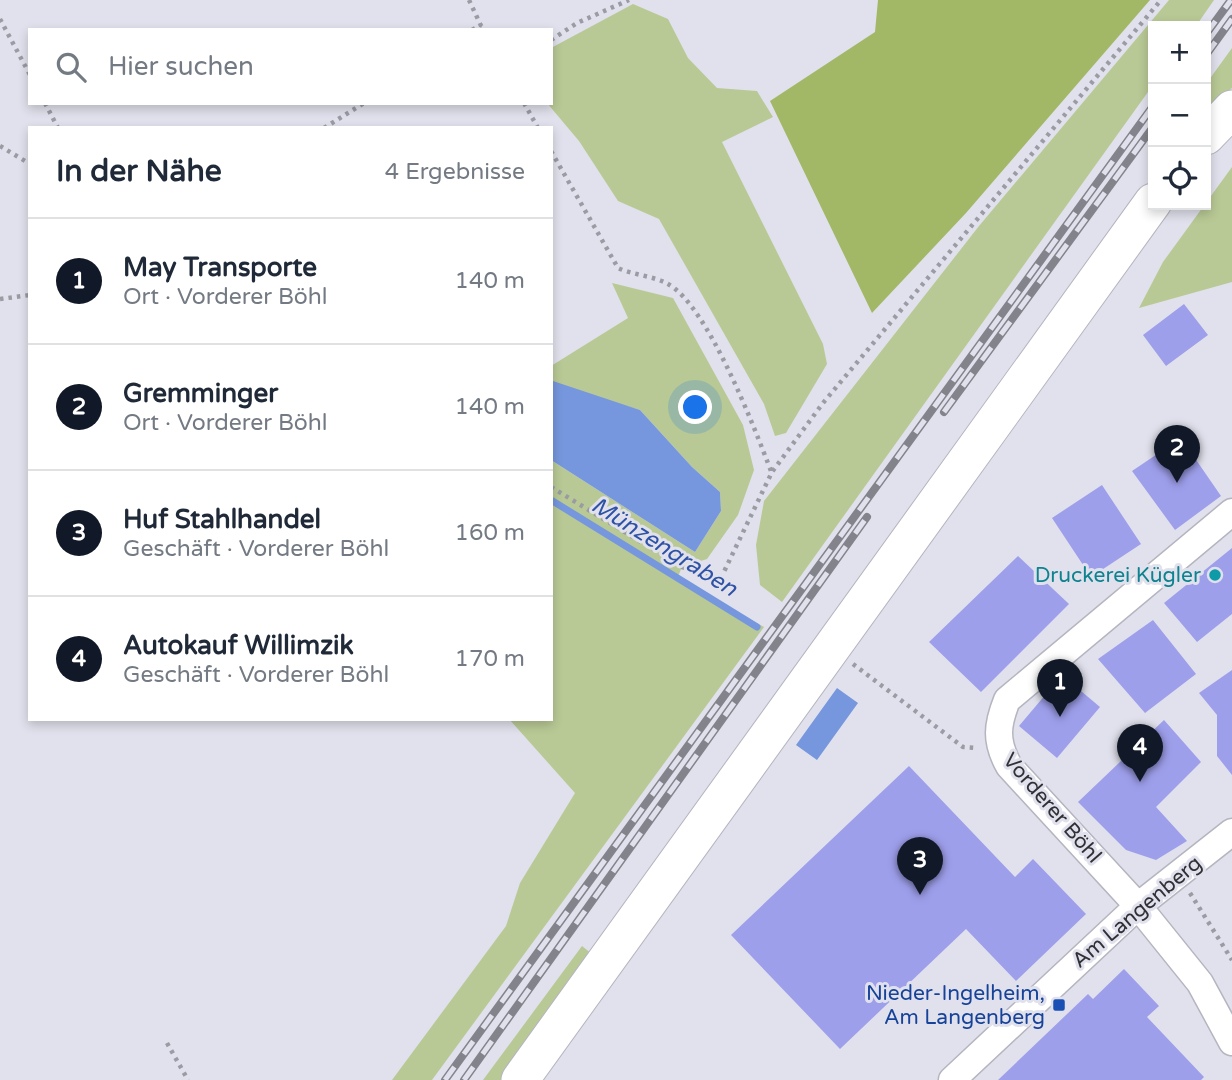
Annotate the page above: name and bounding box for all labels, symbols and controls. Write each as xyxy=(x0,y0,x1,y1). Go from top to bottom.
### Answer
map controls xyxy=(1148,21,1211,210)
button: + xyxy=(1148,21,1211,84)
search box xyxy=(28,28,553,105)
icon: search xyxy=(52,48,90,86)
text: Hier suchen xyxy=(108,51,254,82)
button: − xyxy=(1148,84,1211,147)
button: locate xyxy=(1148,147,1211,210)
text: In der Nähe xyxy=(56,153,222,190)
text: 4 Ergebnisse xyxy=(385,158,525,186)
text: May Transporte xyxy=(123,252,317,283)
text: 1 xyxy=(72,267,86,295)
text: 140 m xyxy=(455,267,525,295)
text: Ort · Vorderer Böhl xyxy=(123,283,328,311)
text: Gremminger xyxy=(123,378,278,409)
your location xyxy=(678,390,712,424)
text: 2 xyxy=(72,393,86,421)
text: 140 m xyxy=(455,393,525,421)
text: Ort · Vorderer Böhl xyxy=(123,409,328,437)
pin: 2 xyxy=(1154,425,1200,483)
water label: Münzengraben xyxy=(586,491,743,603)
text: Huf Stahlhandel xyxy=(123,504,321,535)
text: 3 xyxy=(72,519,86,547)
text: 160 m xyxy=(455,519,525,547)
text: Geschäft · Vorderer Böhl xyxy=(123,535,389,563)
place label: Druckerei Kügler xyxy=(1035,563,1201,588)
marker: Druckerei Kügler xyxy=(1207,567,1223,583)
text: Autokauf Willimzik xyxy=(123,630,354,661)
text: 4 xyxy=(72,645,86,673)
text: 170 m xyxy=(455,645,525,673)
pin: 1 xyxy=(1037,659,1083,717)
text: Geschäft · Vorderer Böhl xyxy=(123,661,389,689)
pin: 4 xyxy=(1117,724,1163,782)
street label: Vorderer Böhl xyxy=(997,748,1107,868)
pin: 3 xyxy=(897,837,943,895)
street label: Am Langenberg xyxy=(1067,851,1207,973)
place label: Nieder-Ingelheim, Am Langenberg xyxy=(866,981,1045,1030)
marker: Nieder-Ingelheim, Am Langenberg xyxy=(1051,997,1067,1013)

